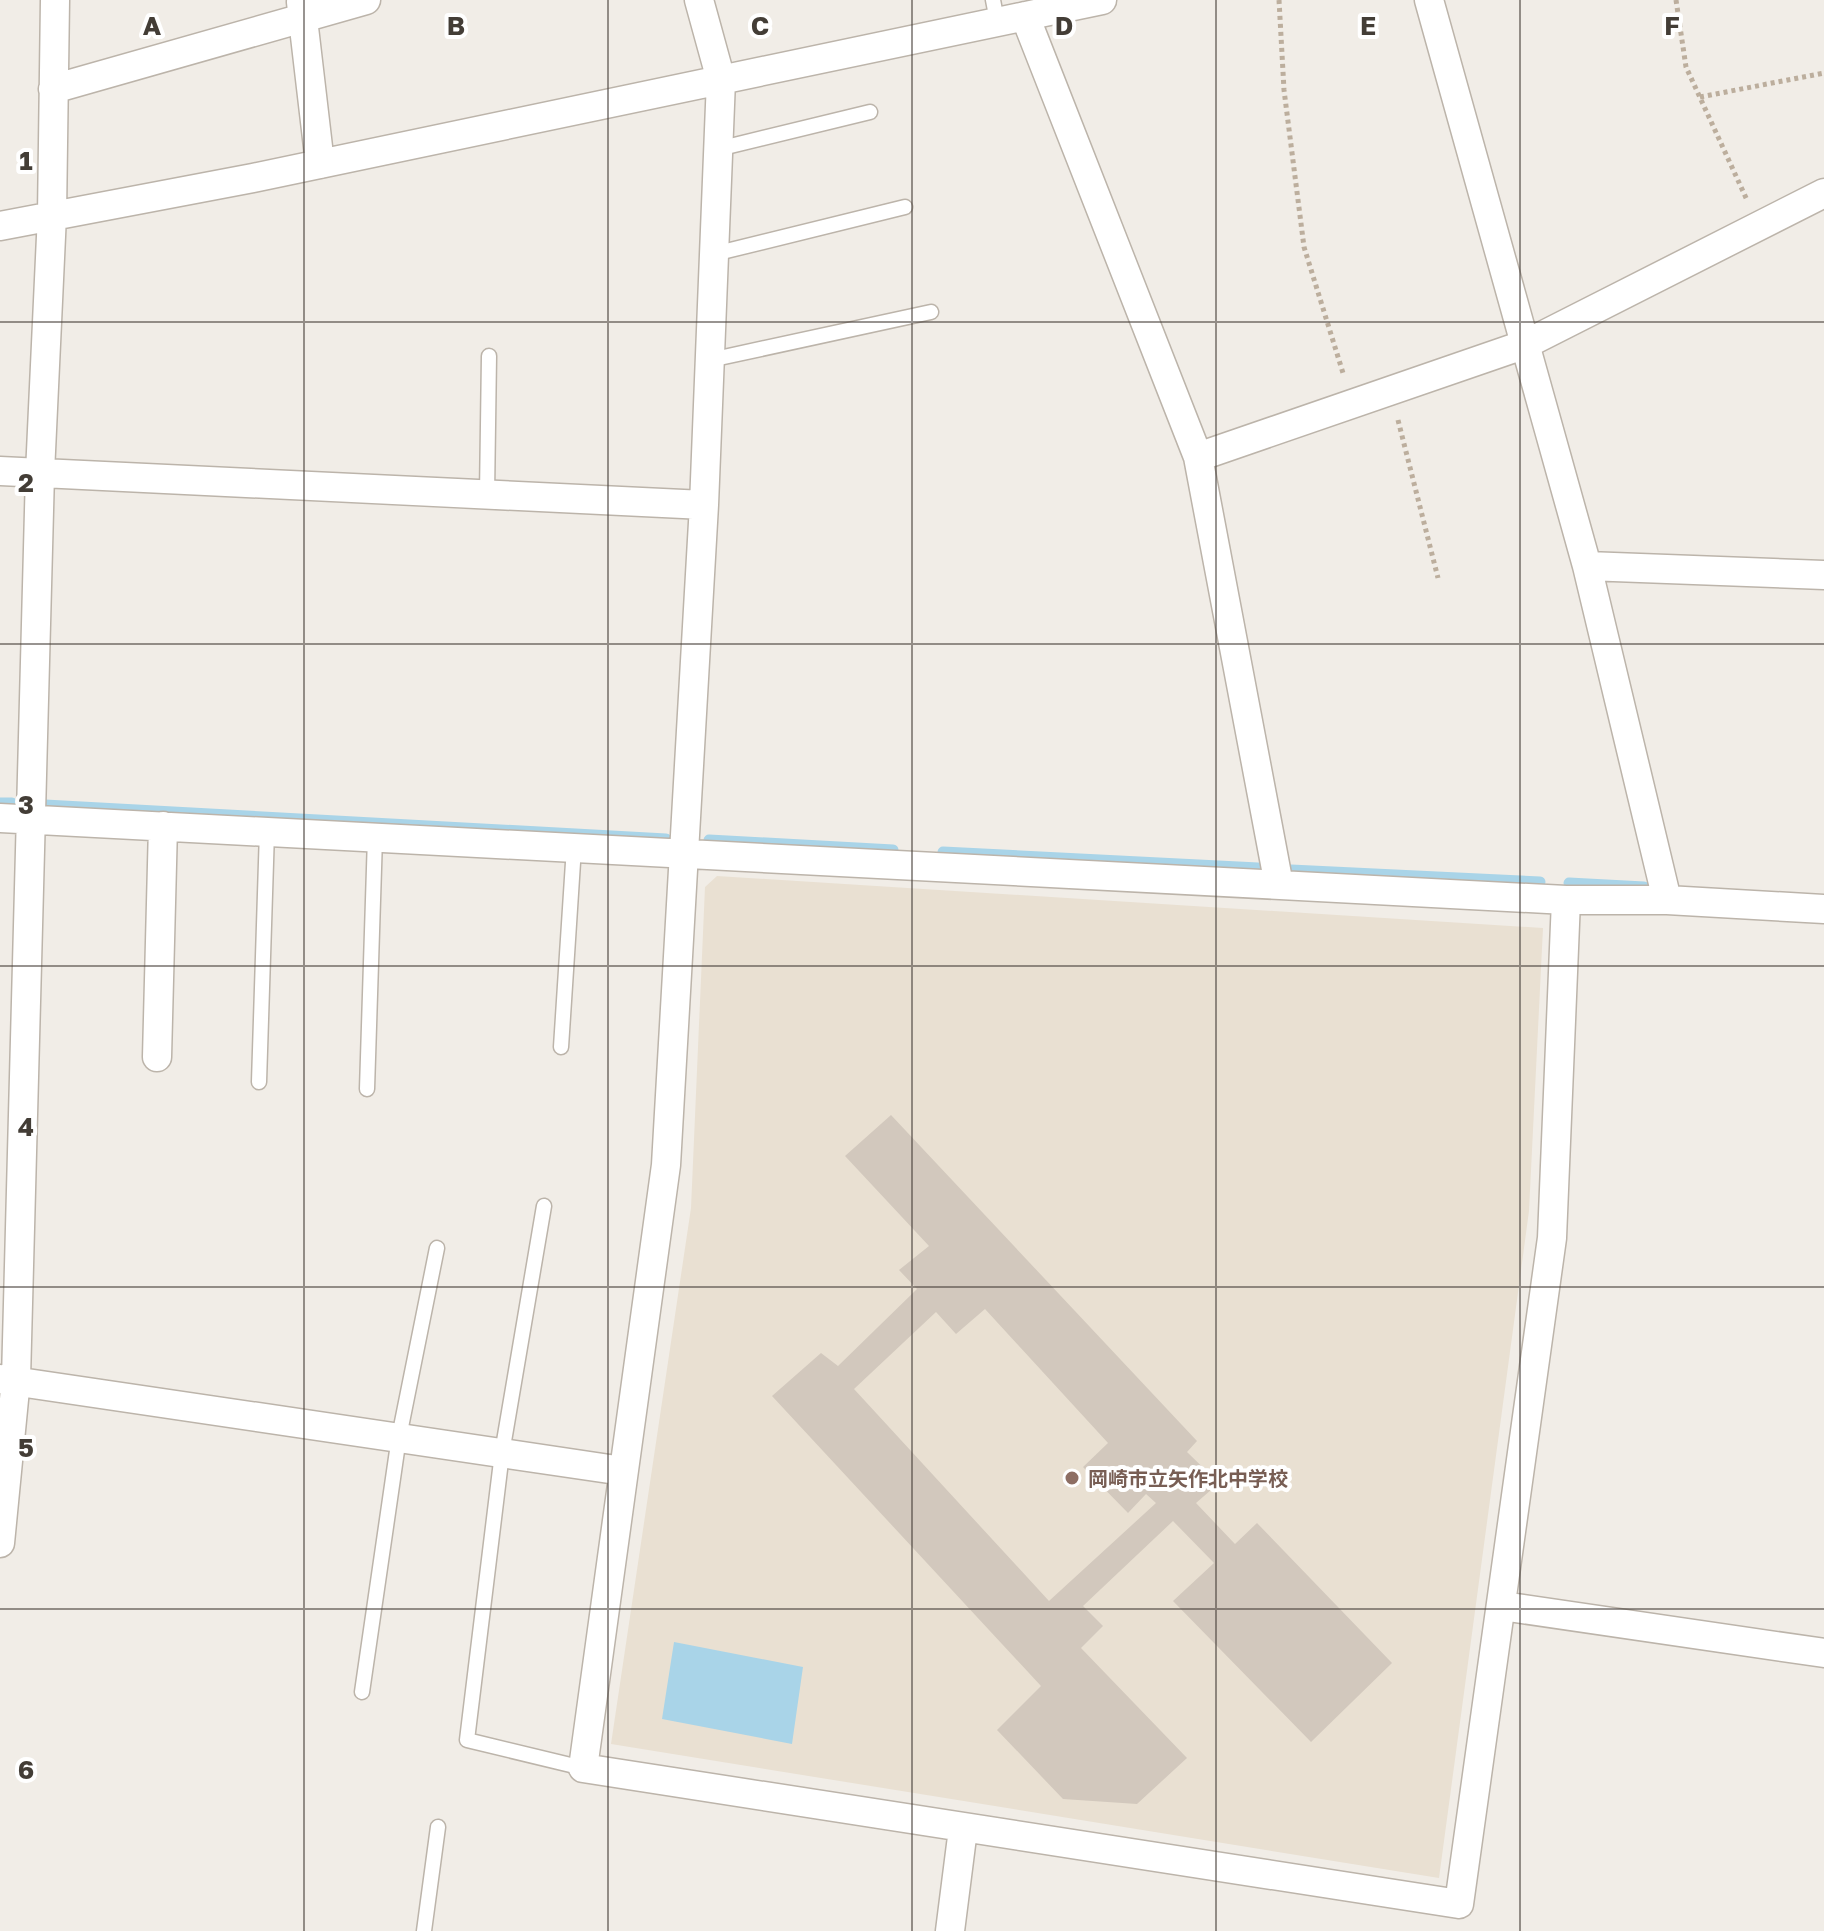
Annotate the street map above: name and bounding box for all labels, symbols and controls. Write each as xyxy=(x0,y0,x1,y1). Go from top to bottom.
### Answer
text: A xyxy=(143,10,162,41)
text: B xyxy=(447,10,465,41)
text: C xyxy=(751,10,769,41)
text: D xyxy=(1055,10,1073,41)
text: E xyxy=(1360,10,1376,41)
text: F xyxy=(1664,10,1680,41)
text: 1 xyxy=(19,145,33,176)
text: 2 xyxy=(18,467,34,498)
text: 3 xyxy=(18,789,34,820)
text: 4 xyxy=(18,1111,34,1142)
text: 5 xyxy=(18,1432,34,1463)
place label: 岡崎市立矢作北中学校 xyxy=(1088,1466,1288,1490)
marker: 岡崎市立矢作北中学校 xyxy=(1063,1469,1081,1487)
text: 6 xyxy=(18,1754,34,1785)

